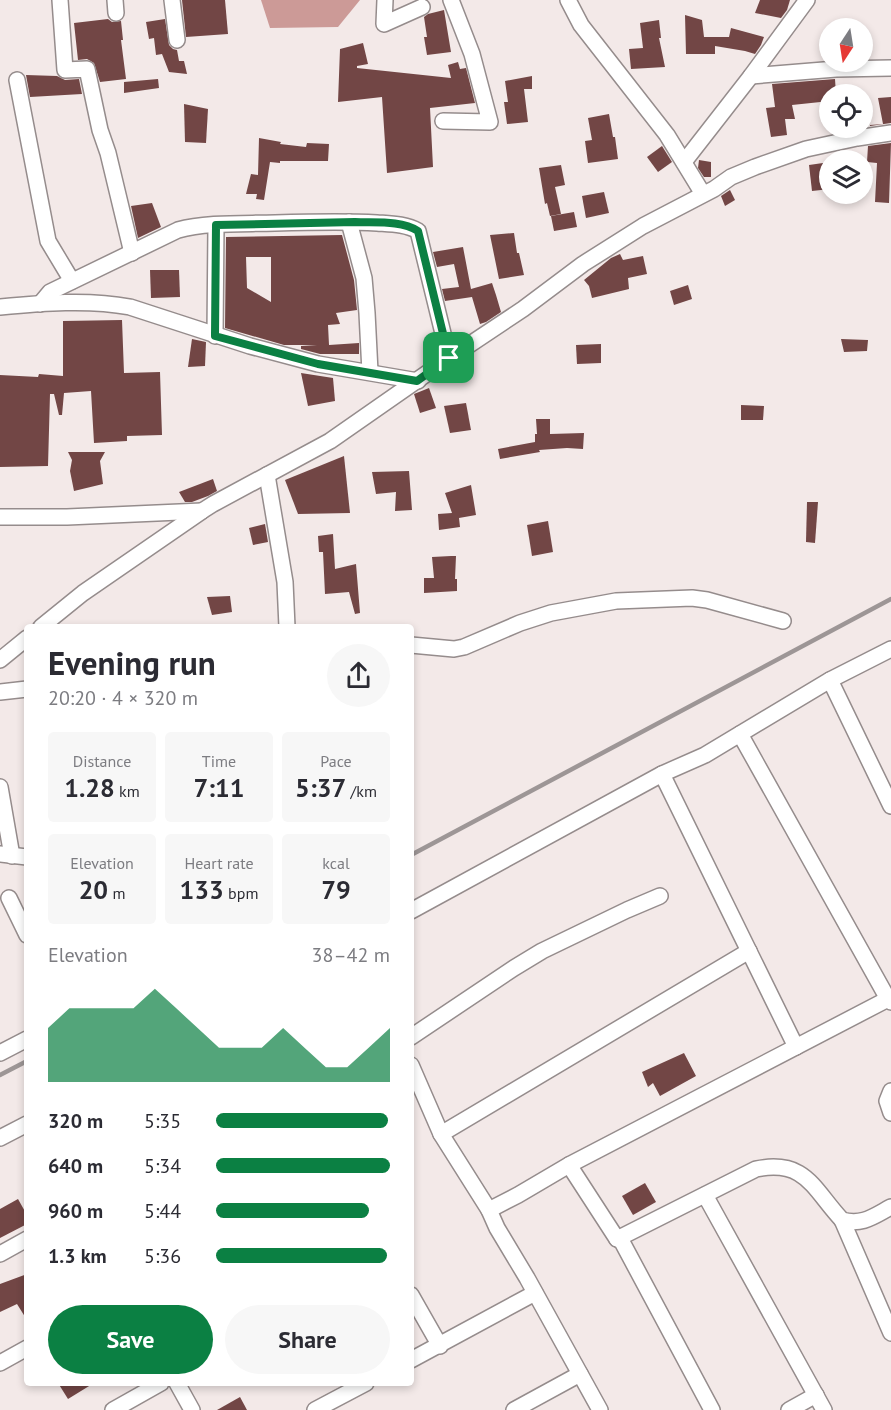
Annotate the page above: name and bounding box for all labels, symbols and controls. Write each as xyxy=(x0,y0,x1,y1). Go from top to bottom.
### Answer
north arrow xyxy=(819,18,873,72)
map controls xyxy=(819,18,873,204)
button: locate xyxy=(819,84,873,138)
button: layers xyxy=(819,150,873,204)
pin xyxy=(423,332,474,383)
icon: arrive xyxy=(432,341,465,374)
text: Evening run xyxy=(48,641,216,684)
button: share xyxy=(327,644,390,707)
text: 20:20 · 4 × 320 m xyxy=(48,685,198,711)
text: Distance xyxy=(73,751,131,771)
text: Time xyxy=(202,751,236,771)
text: Pace xyxy=(320,751,352,771)
text: 1.28 xyxy=(64,771,115,804)
text: 7:11 xyxy=(193,771,245,804)
text: 5:37 xyxy=(295,771,346,804)
text: km xyxy=(115,781,140,801)
text: /km xyxy=(346,781,377,801)
text: Elevation xyxy=(70,853,134,873)
text: Heart rate xyxy=(184,853,254,873)
text: kcal xyxy=(322,853,350,873)
text: 20 xyxy=(79,873,108,906)
text: 133 xyxy=(180,873,224,906)
text: 79 xyxy=(321,873,351,906)
text: m xyxy=(108,883,125,903)
text: bpm xyxy=(224,883,258,903)
text: Elevation xyxy=(48,942,128,968)
text: 38–42 m xyxy=(312,942,390,968)
text: 320 m xyxy=(48,1108,103,1134)
text: 5:35 xyxy=(144,1108,181,1134)
text: 640 m xyxy=(48,1153,103,1179)
text: 5:34 xyxy=(144,1153,181,1179)
text: 960 m xyxy=(48,1198,103,1224)
text: 5:44 xyxy=(144,1198,181,1224)
text: 1.3 km xyxy=(48,1243,107,1269)
text: 5:36 xyxy=(144,1243,181,1269)
button: Save xyxy=(48,1305,213,1374)
button: Share xyxy=(225,1305,390,1374)

